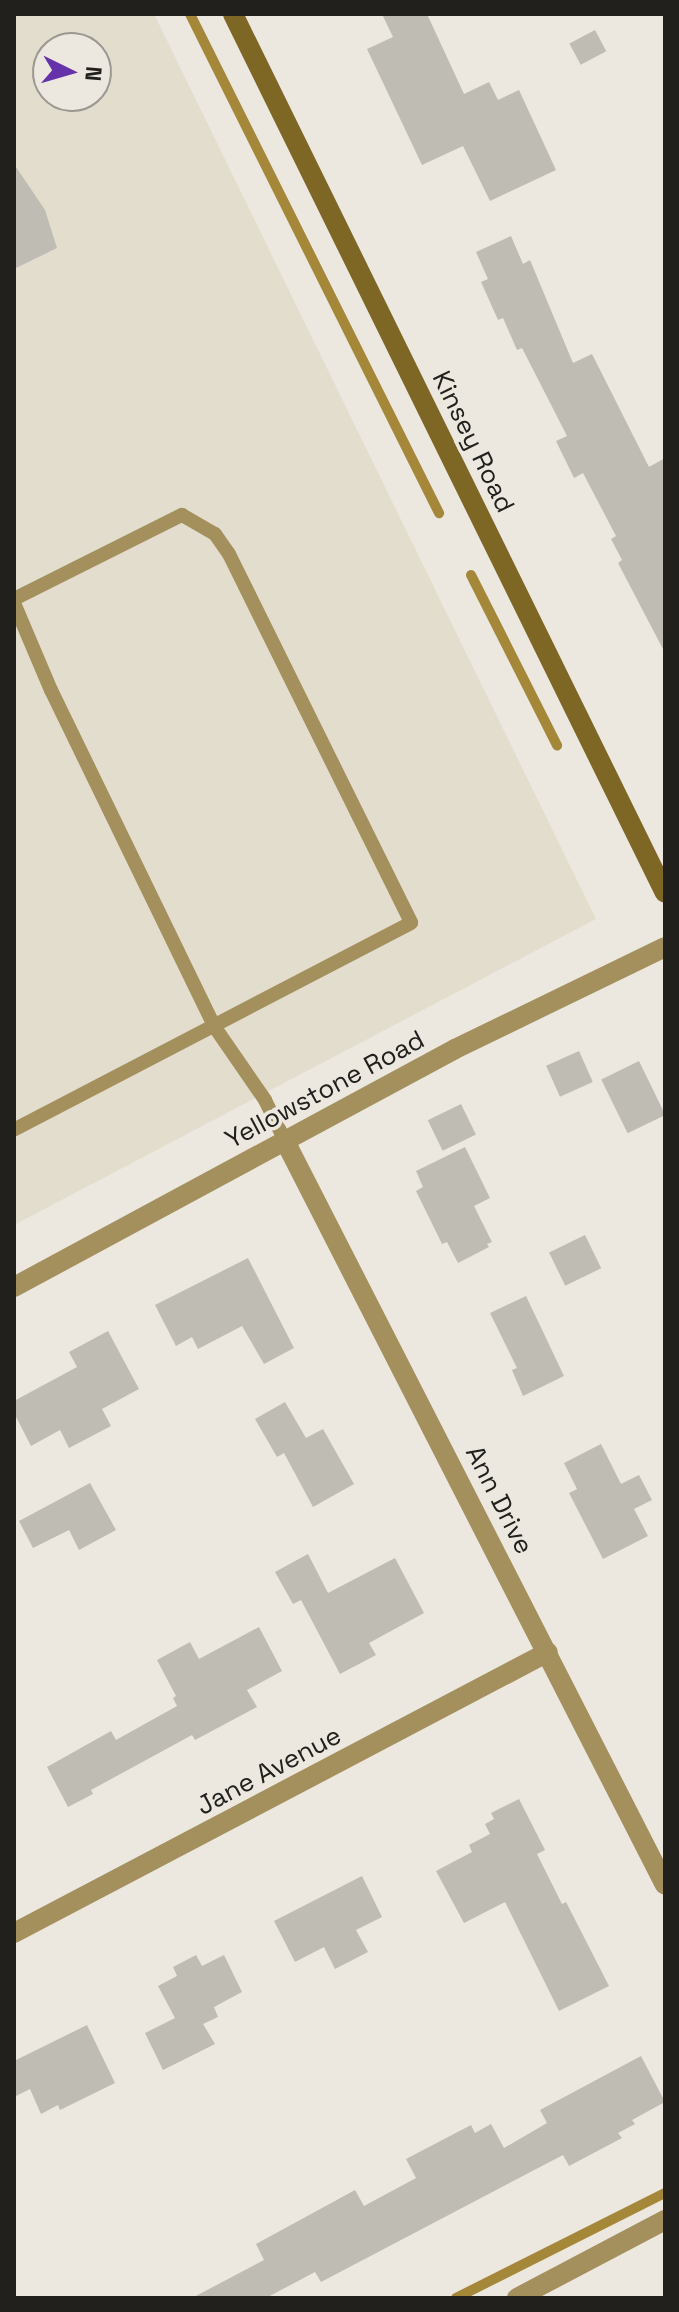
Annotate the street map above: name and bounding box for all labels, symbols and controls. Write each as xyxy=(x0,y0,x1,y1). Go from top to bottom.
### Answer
north arrow xyxy=(32,32,112,112)
text: N xyxy=(79,65,109,82)
street label: Kinsey Road xyxy=(425,366,521,518)
street label: Yellowstone Road xyxy=(220,1024,430,1156)
street label: Ann Drive xyxy=(458,1441,540,1559)
street label: Jane Avenue xyxy=(191,1720,347,1822)

